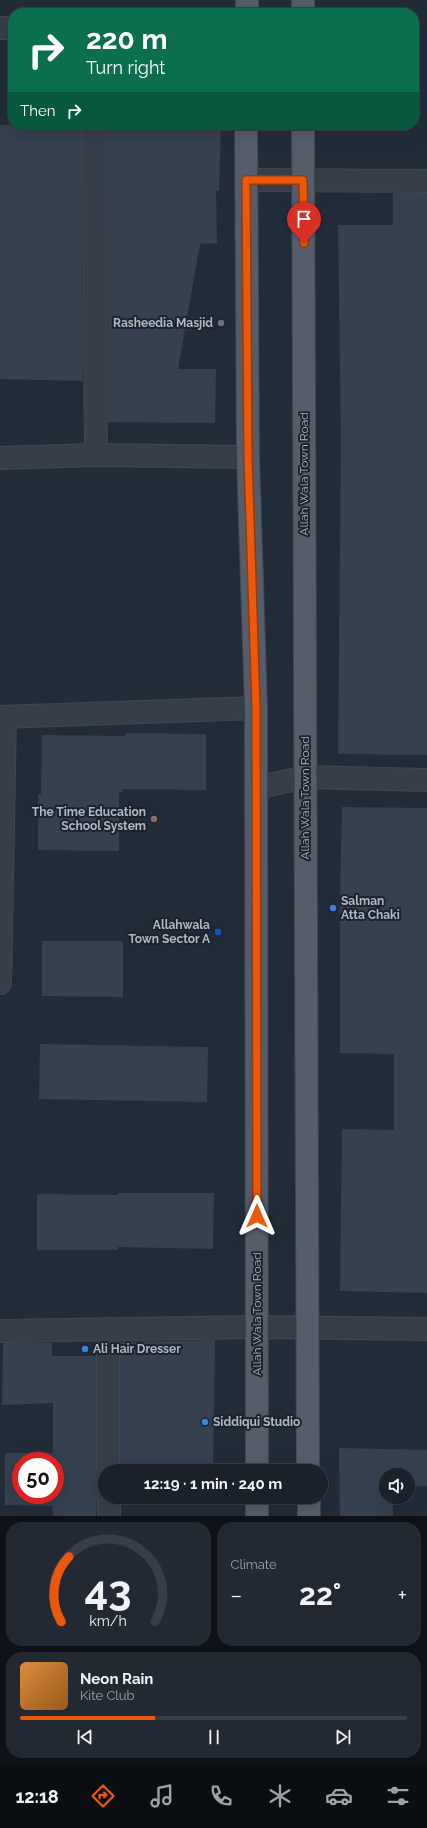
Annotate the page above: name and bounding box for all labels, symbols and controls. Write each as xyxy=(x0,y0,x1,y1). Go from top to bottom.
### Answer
text: 220 m xyxy=(86,23,168,56)
icon: right xyxy=(20,24,72,76)
text: Turn right xyxy=(86,57,165,78)
icon: right xyxy=(63,100,85,122)
text: Then xyxy=(20,102,55,120)
pin xyxy=(287,202,321,243)
icon: arrive xyxy=(293,208,315,230)
place label: Rasheedia Masjid xyxy=(113,316,213,330)
marker: Rasheedia Masjid xyxy=(216,318,226,328)
street label: Allah Wala Town Road xyxy=(297,412,311,536)
street label: Allah Wala Town Road xyxy=(298,736,312,860)
place label: The Time Education School System xyxy=(32,805,146,833)
marker: The Time Education School System xyxy=(149,814,159,824)
place label: Salman Atta Chaki xyxy=(341,894,400,922)
marker: Salman Atta Chaki xyxy=(328,903,338,913)
place label: Allahwala Town Sector A xyxy=(128,918,211,946)
marker: Allahwala Town Sector A xyxy=(213,927,223,937)
position arrow xyxy=(236,1195,278,1237)
street label: Allah Wala Town Road xyxy=(250,1252,264,1376)
place label: Ali Hair Dresser xyxy=(93,1342,181,1356)
marker: Ali Hair Dresser xyxy=(80,1344,90,1354)
place label: Siddiqui Studio xyxy=(213,1415,300,1429)
marker: Siddiqui Studio xyxy=(200,1417,210,1427)
speed limit sign: 50 xyxy=(12,1452,64,1504)
map controls xyxy=(379,1468,415,1504)
button: sound xyxy=(379,1468,415,1504)
text: 12:19 · 1 min · 240 m xyxy=(144,1475,282,1493)
text: Climate xyxy=(231,1557,277,1572)
text: 43 xyxy=(85,1566,132,1615)
text: 22° xyxy=(299,1577,341,1612)
text: − xyxy=(231,1582,242,1608)
text: + xyxy=(398,1582,407,1608)
text: km/h xyxy=(89,1613,127,1629)
text: Neon Rain xyxy=(80,1670,153,1688)
text: Kite Club xyxy=(80,1688,135,1703)
icon: previous xyxy=(74,1726,96,1748)
icon: pause xyxy=(203,1726,225,1748)
icon: next xyxy=(332,1726,354,1748)
icon: directions xyxy=(89,1782,117,1810)
icon: music xyxy=(148,1782,176,1810)
icon: phone xyxy=(207,1782,235,1810)
icon: climate xyxy=(266,1782,294,1810)
icon: car xyxy=(325,1782,353,1810)
icon: filters xyxy=(384,1782,412,1810)
text: 12:18 xyxy=(15,1786,59,1807)

